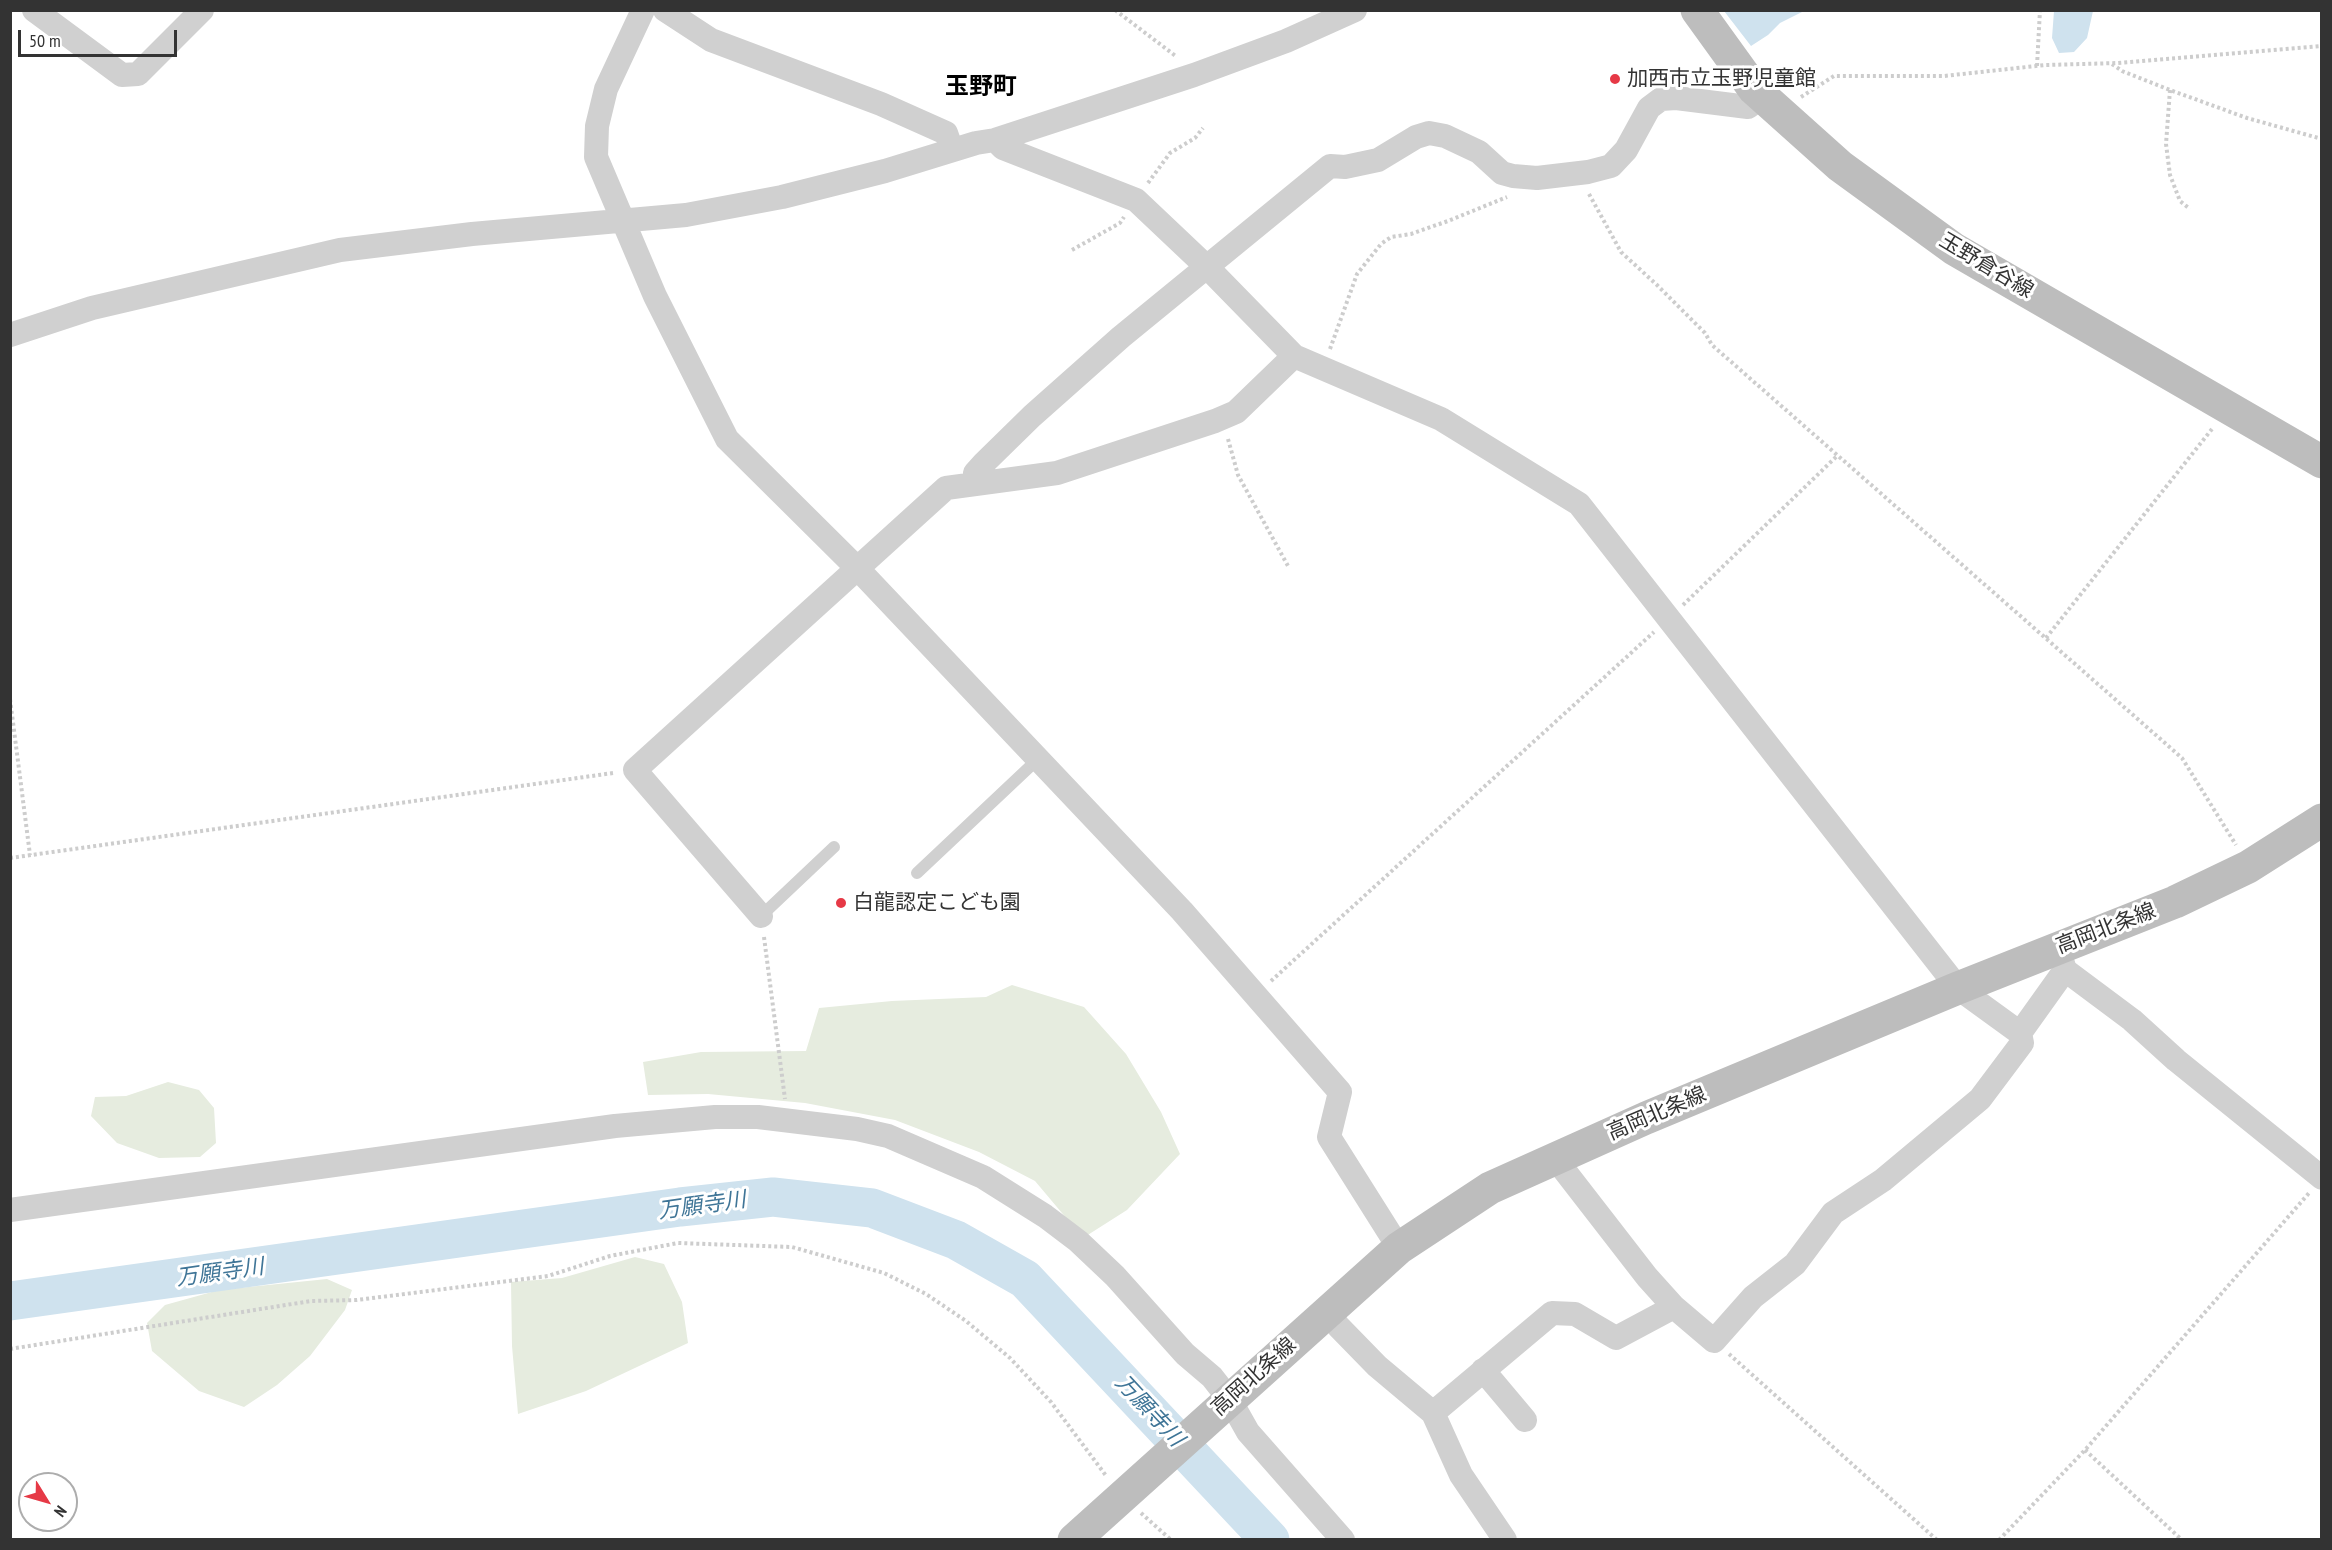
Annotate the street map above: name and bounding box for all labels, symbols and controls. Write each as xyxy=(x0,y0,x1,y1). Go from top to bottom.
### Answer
scale bar xyxy=(21,18,180,56)
text: 50 m xyxy=(29,29,61,52)
place label: 加西市立玉野児童館 xyxy=(1627,66,1816,92)
marker: 加西市立玉野児童館 xyxy=(1608,72,1622,86)
district label: 玉野町 xyxy=(945,73,1017,101)
street label: 玉野倉谷線 xyxy=(1935,228,2037,304)
place label: 白龍認定こども園 xyxy=(853,890,1021,916)
marker: 白龍認定こども園 xyxy=(834,896,848,910)
street label: 高岡北条線 xyxy=(2052,898,2160,960)
street label: 高岡北条線 xyxy=(1604,1082,1710,1146)
water label: 万願寺川 xyxy=(657,1187,747,1225)
water label: 万願寺川 xyxy=(175,1254,265,1292)
street label: 高岡北条線 xyxy=(1207,1333,1301,1421)
water label: 万願寺川 xyxy=(1109,1370,1189,1452)
north arrow xyxy=(18,1472,78,1532)
text: N xyxy=(50,1502,71,1521)

